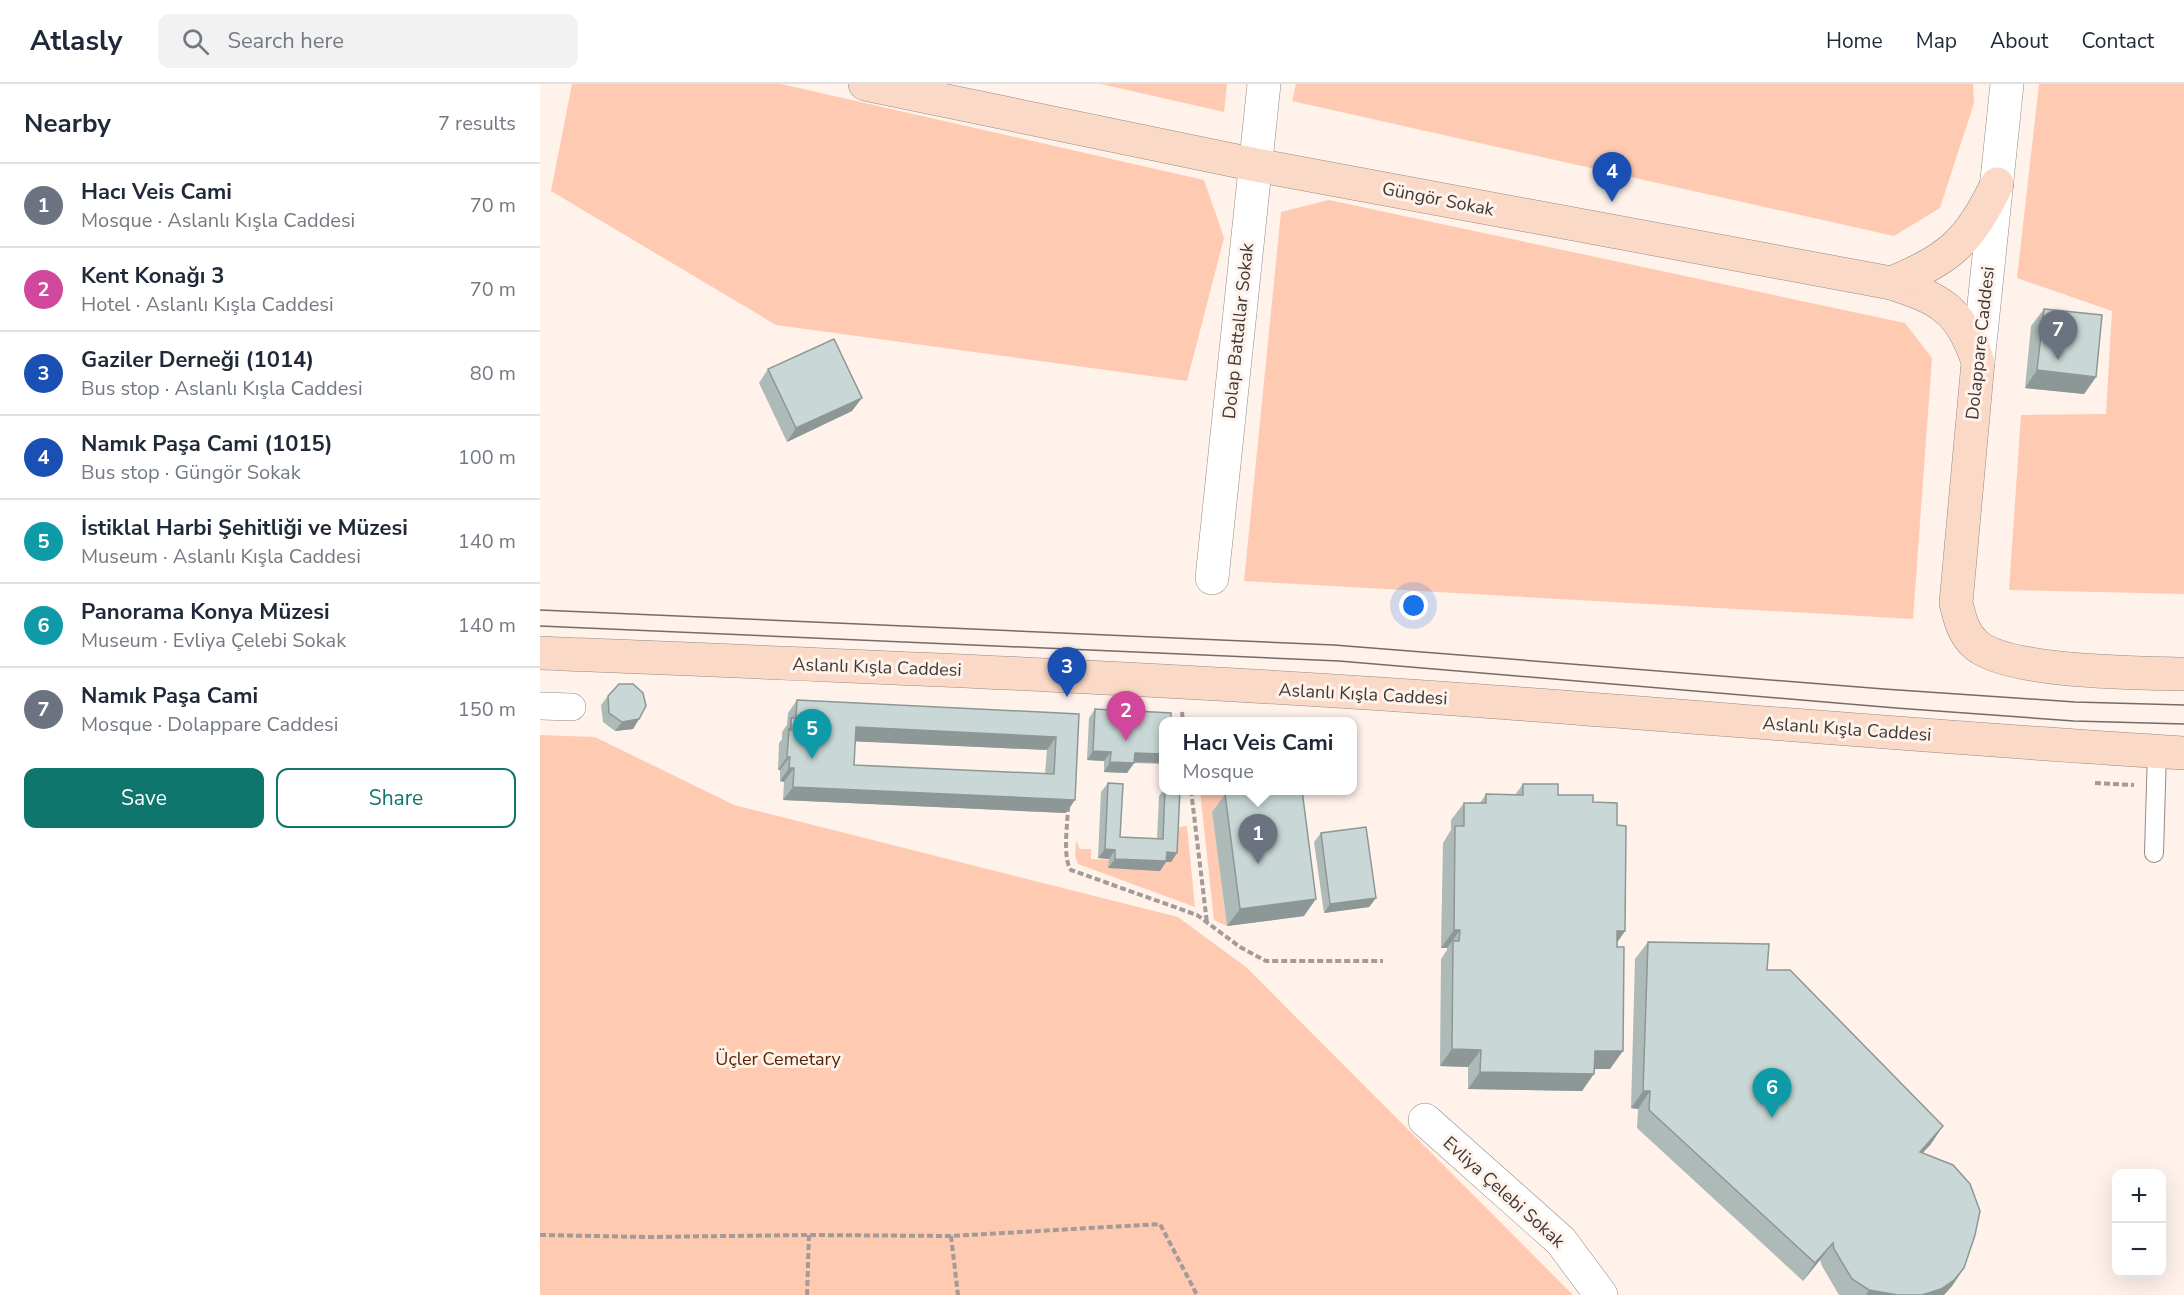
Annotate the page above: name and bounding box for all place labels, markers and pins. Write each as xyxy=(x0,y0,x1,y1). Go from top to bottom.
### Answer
pin: 4 xyxy=(1592,152,1632,202)
pin: 7 xyxy=(2038,310,2078,360)
pin: 3 xyxy=(1048,648,1086,697)
pin: 2 xyxy=(1106,692,1146,741)
pin: 5 xyxy=(792,710,832,759)
pin: 1 xyxy=(1238,814,1278,864)
pin: 6 xyxy=(1752,1068,1792,1118)

